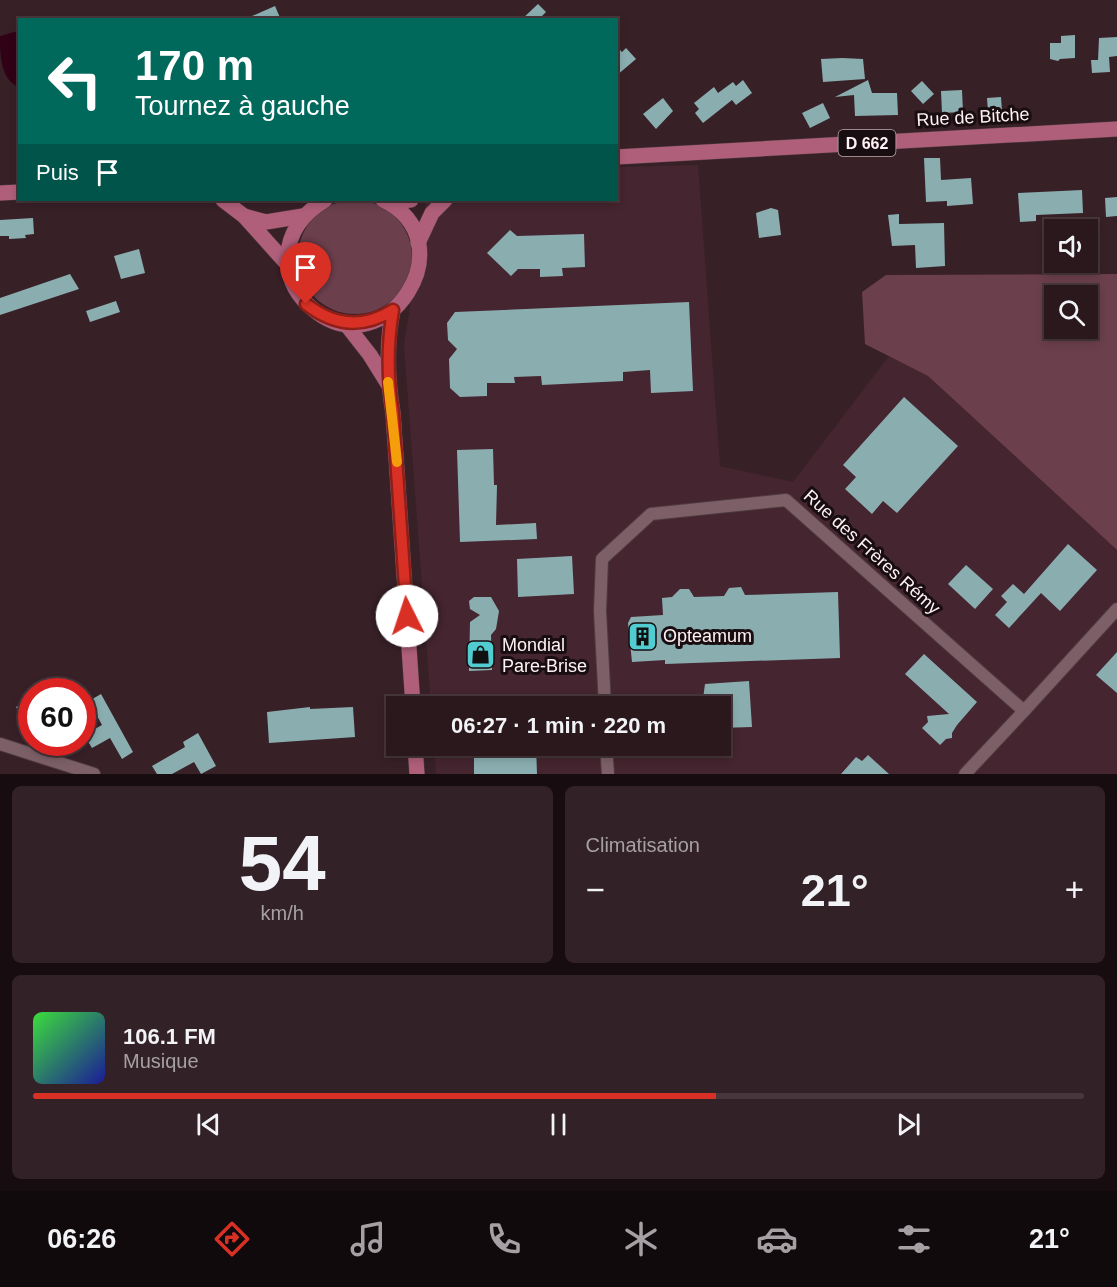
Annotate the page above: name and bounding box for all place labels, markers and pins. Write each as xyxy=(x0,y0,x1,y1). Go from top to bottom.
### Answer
pin xyxy=(280,242,331,304)
building icon: Opteamum xyxy=(626,620,658,652)
place label: Opteamum xyxy=(663,626,752,646)
place label: Mondial Pare-Brise xyxy=(502,635,587,676)
shop icon: Mondial Pare-Brise xyxy=(465,639,497,671)

